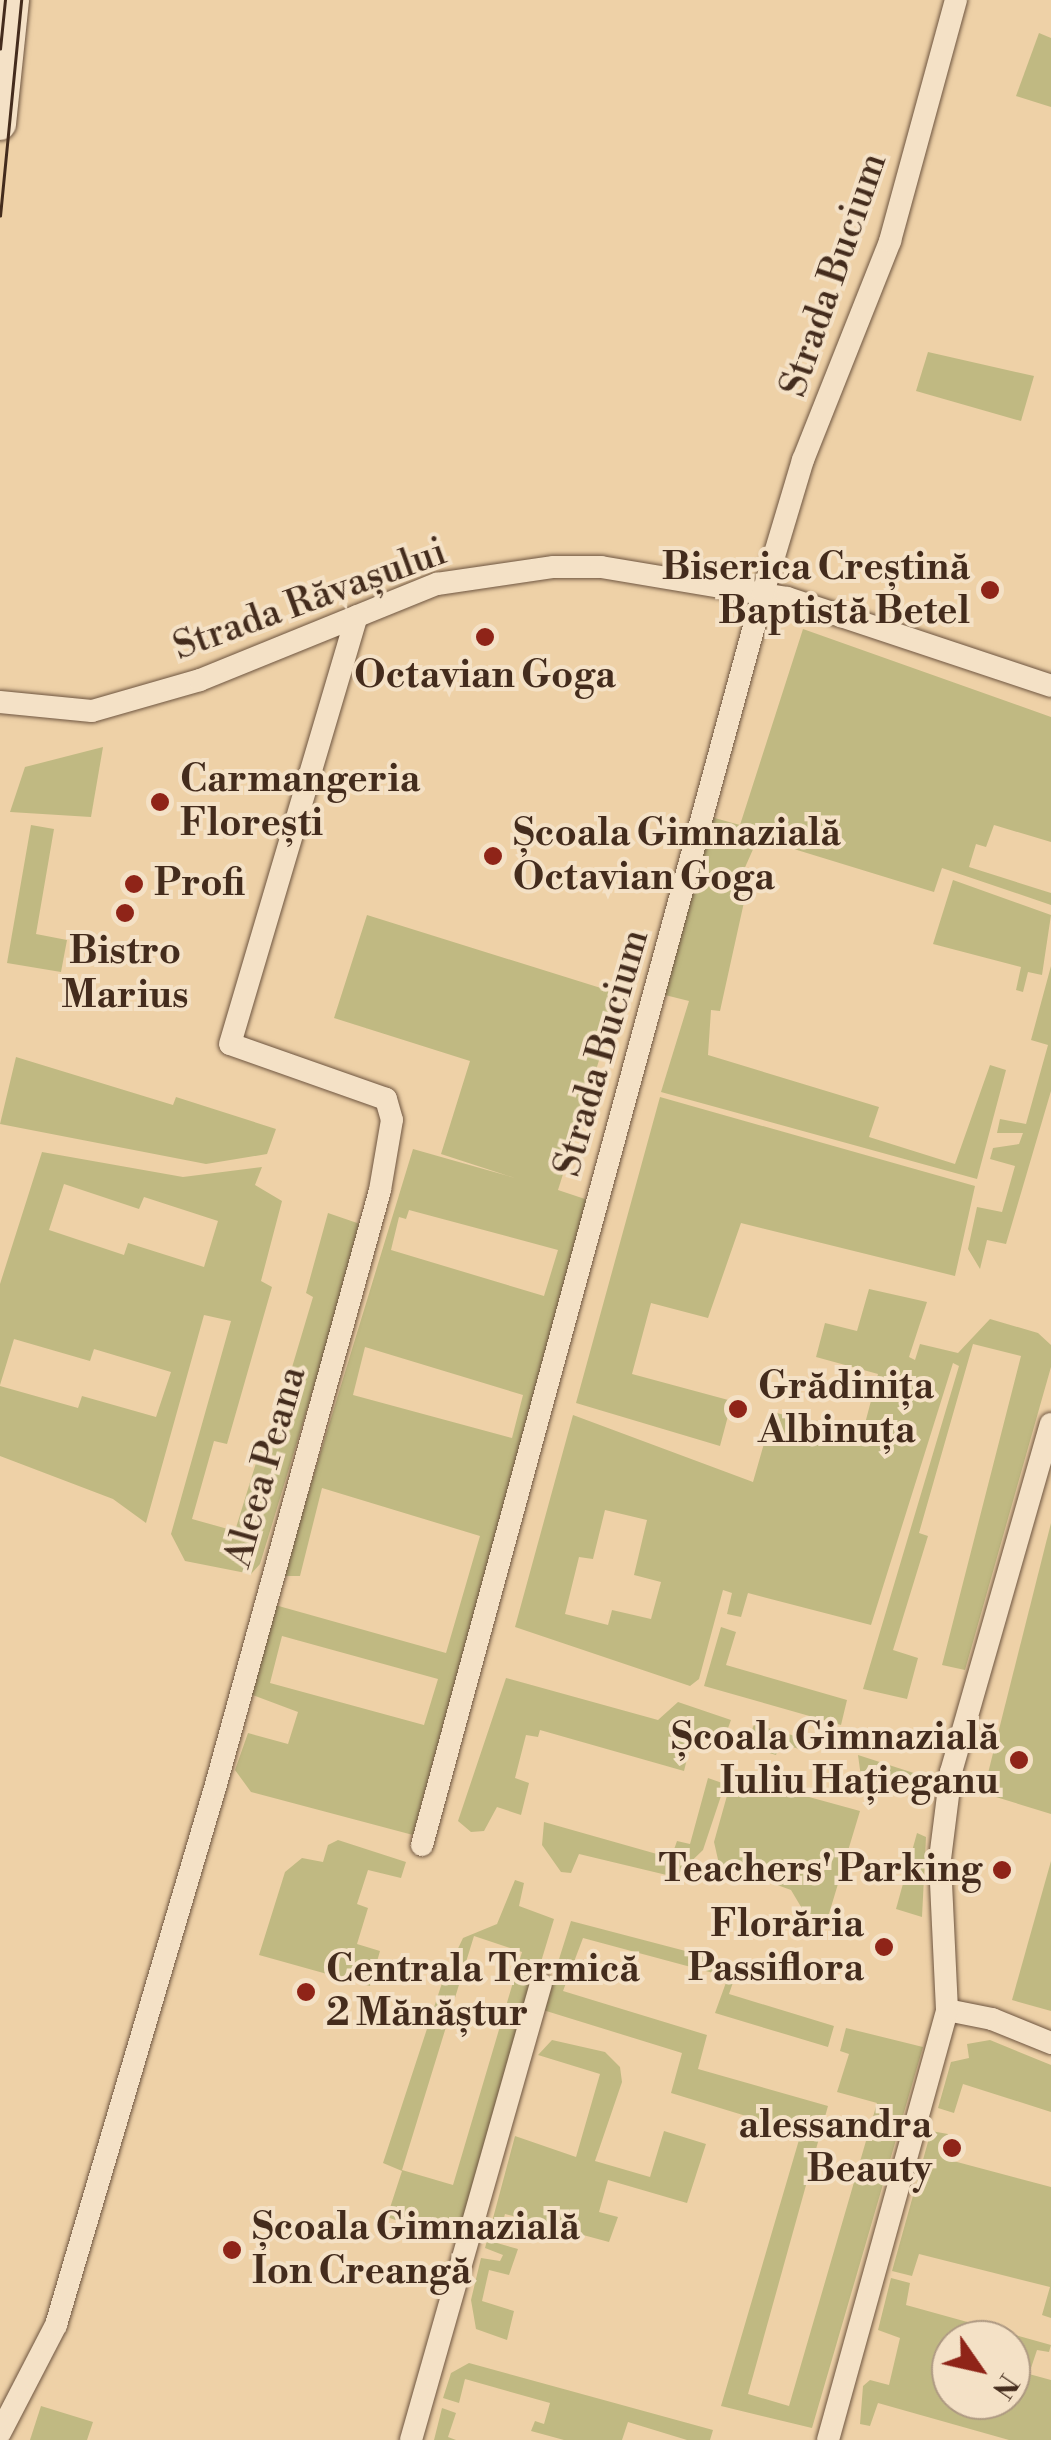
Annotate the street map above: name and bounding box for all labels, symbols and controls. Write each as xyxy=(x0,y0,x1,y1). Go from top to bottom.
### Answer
street label: Strada Bucium xyxy=(771,147,897,403)
street label: Strada Răvașului xyxy=(167,529,453,671)
place label: Biserica Creștină Baptistă Betel xyxy=(662,545,970,634)
marker: Biserica Creștină Baptistă Betel xyxy=(979,579,1001,601)
marker: Octavian Goga xyxy=(474,626,496,648)
place label: Octavian Goga xyxy=(354,653,616,699)
place label: Carmangeria Florești xyxy=(180,757,420,846)
marker: Carmangeria Florești xyxy=(149,791,171,813)
place label: Școala Gimnazială Octavian Goga xyxy=(513,811,841,901)
marker: Școala Gimnazială Octavian Goga xyxy=(482,845,504,867)
place label: Profi xyxy=(154,861,245,907)
marker: Profi xyxy=(123,873,145,895)
marker: Bistro Marius xyxy=(114,902,136,924)
street label: Strada Bucium xyxy=(545,924,659,1182)
place label: Bistro Marius xyxy=(61,929,189,1018)
street label: Aleea Peana xyxy=(216,1361,316,1573)
place label: Grădinița Albinuța xyxy=(758,1364,934,1454)
marker: Grădinița Albinuța xyxy=(727,1398,749,1420)
place label: Școala Gimnazială Iuliu Hațieganu xyxy=(671,1715,999,1805)
marker: Școala Gimnazială Iuliu Hațieganu xyxy=(1008,1749,1030,1771)
place label: Teachers' Parking xyxy=(659,1847,982,1893)
marker: Teachers' Parking xyxy=(991,1859,1013,1881)
place label: Florăria Passiflora xyxy=(688,1902,864,1992)
marker: Florăria Passiflora xyxy=(873,1936,895,1958)
place label: Centrala Termică 2 Mănăștur xyxy=(326,1947,640,2036)
marker: Centrala Termică 2 Mănăștur xyxy=(295,1981,317,2003)
place label: alessandra Beauty xyxy=(739,2103,932,2192)
marker: alessandra Beauty xyxy=(941,2137,963,2159)
place label: Școala Gimnazială Ion Creangă xyxy=(252,2205,580,2294)
marker: Școala Gimnazială Ion Creangă xyxy=(221,2239,243,2261)
north arrow xyxy=(931,2320,1031,2420)
text: N xyxy=(984,2367,1025,2405)

